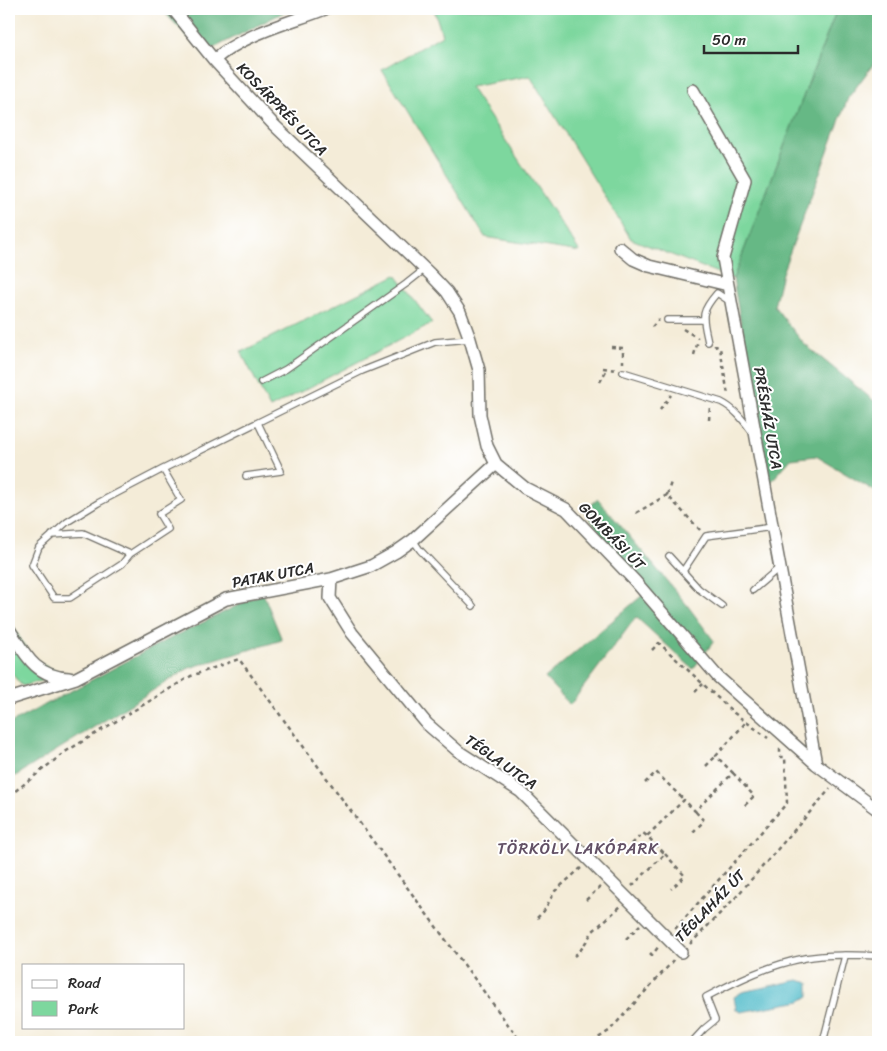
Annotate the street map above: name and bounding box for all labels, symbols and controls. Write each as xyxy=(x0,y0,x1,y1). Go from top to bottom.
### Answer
scale bar xyxy=(704,22,798,54)
text: 50 m xyxy=(712,27,747,53)
street label: KOSÁRPRÉS UTCA xyxy=(230,56,334,162)
street label: PRÉSHÁZ UTCA xyxy=(746,365,790,471)
street label: GOMBÁSI ÚT xyxy=(572,496,652,577)
street label: PATAK UTCA xyxy=(230,554,316,596)
street label: TÉGLA UTCA xyxy=(459,727,543,797)
district label: TÖRKÖLY LAKÓPARK xyxy=(497,834,659,863)
street label: TÉGLAHÁZ ÚT xyxy=(668,862,753,949)
legend xyxy=(22,964,185,1028)
text: Road xyxy=(68,970,101,996)
text: Park xyxy=(68,996,99,1022)

